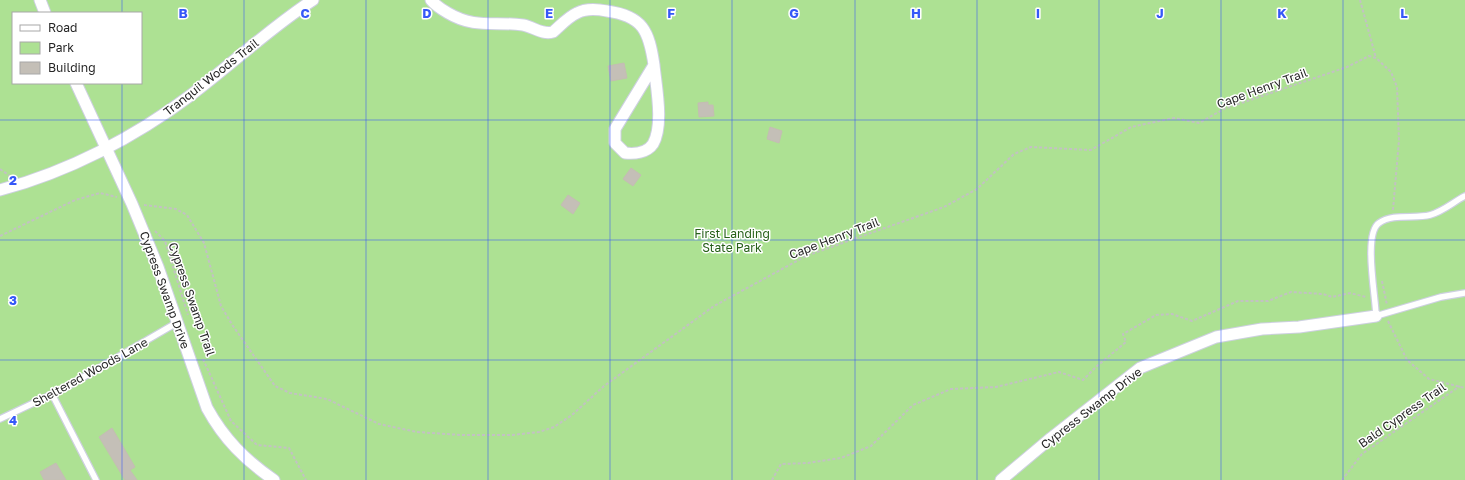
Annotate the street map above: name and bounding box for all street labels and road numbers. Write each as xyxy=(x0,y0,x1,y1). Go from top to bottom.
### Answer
street label: Tranquil Woods Trail xyxy=(160,35,262,119)
street label: Cape Henry Trail xyxy=(1215,65,1309,111)
street label: Cape Henry Trail xyxy=(787,214,881,262)
street label: Cypress Swamp Drive xyxy=(137,229,193,351)
street label: Cypress Swamp Trail xyxy=(166,240,219,358)
street label: Sheltered Woods Lane xyxy=(30,334,150,410)
street label: Cypress Swamp Drive xyxy=(1038,364,1145,452)
street label: Bald Cypress Trail xyxy=(1355,379,1449,451)

